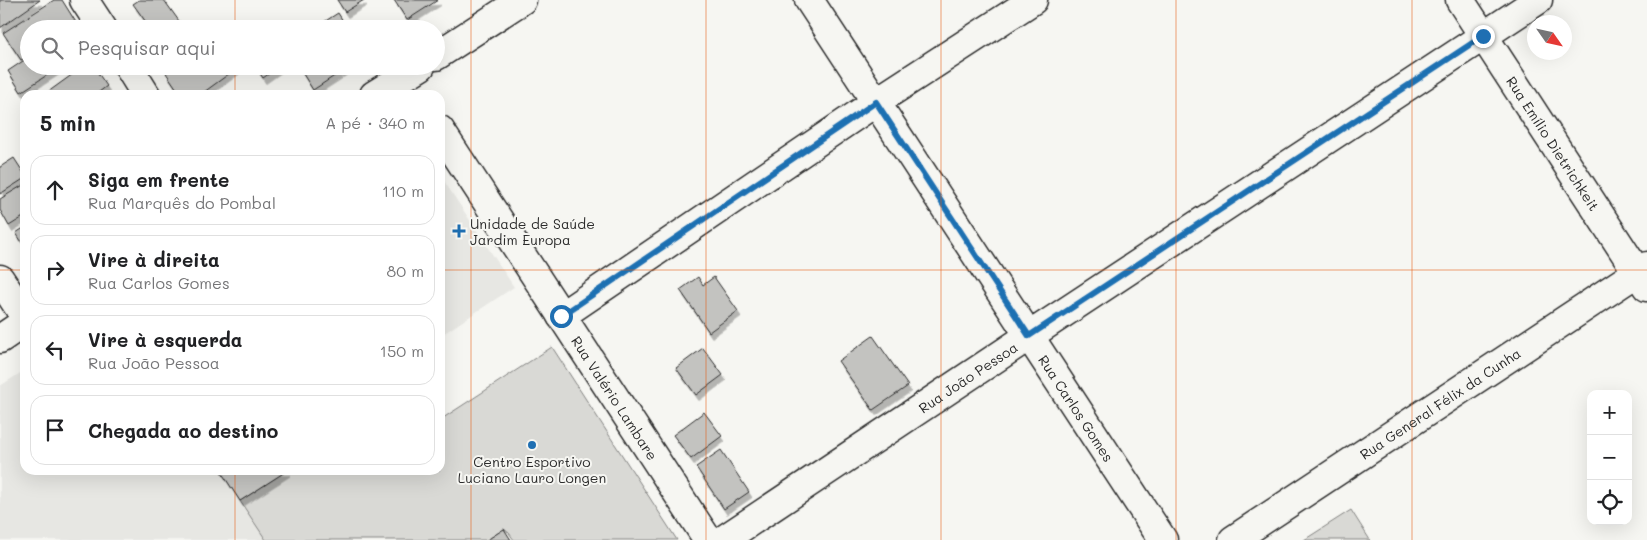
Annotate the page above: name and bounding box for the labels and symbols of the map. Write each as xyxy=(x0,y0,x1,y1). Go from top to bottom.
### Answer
north arrow xyxy=(1527,15,1572,60)
route end xyxy=(1472,25,1495,48)
street label: Rua Emílio Dietrichkeit xyxy=(1503,72,1604,214)
place label: Unidade de Saúde Jardim Europa xyxy=(470,214,595,249)
marker: Unidade de Saúde Jardim Europa xyxy=(452,224,466,238)
route start xyxy=(550,305,573,328)
street label: Rua Valério Lambare xyxy=(568,332,663,464)
street label: Rua João Pessoa xyxy=(914,337,1021,417)
street label: Rua General Félix da Cunha xyxy=(1356,343,1524,463)
street label: Rua Carlos Gomes xyxy=(1035,351,1119,465)
marker: Centro Esportivo Luciano Lauro Longen xyxy=(526,439,538,451)
place label: Centro Esportivo Luciano Lauro Longen xyxy=(458,452,606,487)

